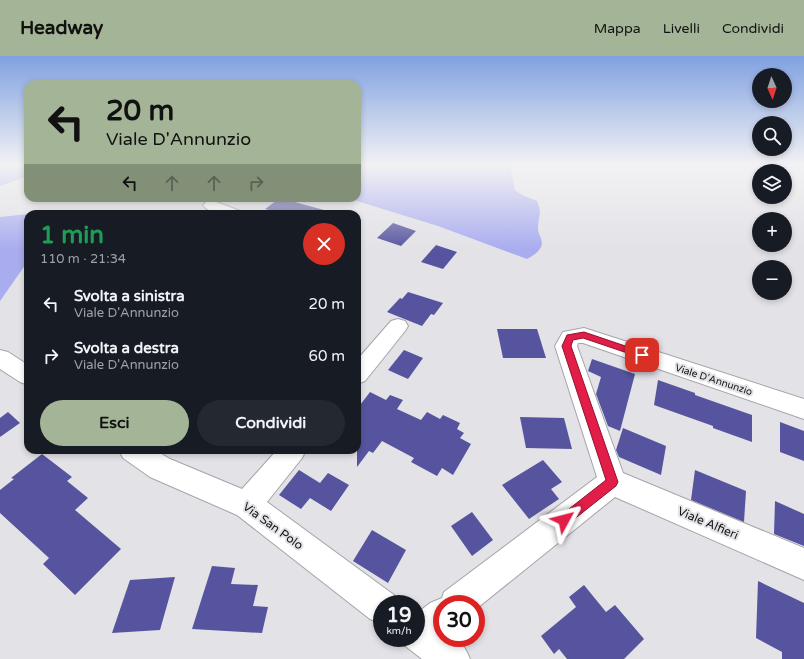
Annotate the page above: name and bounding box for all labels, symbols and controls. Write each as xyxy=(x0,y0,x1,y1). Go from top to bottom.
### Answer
text: Headway xyxy=(20,17,103,39)
text: Mappa xyxy=(594,20,641,37)
text: Livelli xyxy=(663,20,700,37)
text: Condividi xyxy=(722,20,784,37)
north arrow xyxy=(752,68,792,108)
map controls xyxy=(752,68,792,300)
text: 20 m xyxy=(106,94,174,128)
icon: left xyxy=(40,96,92,148)
button: search xyxy=(752,116,792,156)
text: Viale D'Annunzio xyxy=(106,128,251,150)
button: layers xyxy=(752,164,792,204)
icon: left xyxy=(119,172,141,194)
icon: ahead xyxy=(161,172,183,194)
icon: ahead xyxy=(203,172,225,194)
icon: right xyxy=(245,172,267,194)
button: + xyxy=(752,212,792,252)
text: 1 min xyxy=(40,221,104,250)
button: close xyxy=(303,223,345,265)
text: 110 m · 21:34 xyxy=(40,251,126,267)
button: − xyxy=(752,260,792,300)
text: Svolta a sinistra xyxy=(74,287,185,305)
icon: left xyxy=(40,293,62,315)
text: 20 m xyxy=(308,295,345,313)
text: Viale D'Annunzio xyxy=(74,305,179,321)
pin xyxy=(625,338,659,372)
text: Svolta a destra xyxy=(74,339,179,357)
icon: arrive xyxy=(631,344,653,366)
icon: right xyxy=(40,345,62,367)
text: 60 m xyxy=(308,347,345,365)
text: Viale D'Annunzio xyxy=(74,357,179,373)
street label: Viale D'Annunzio xyxy=(673,362,754,398)
button: Esci xyxy=(40,400,189,446)
button: Condividi xyxy=(197,400,345,446)
street label: Via San Polo xyxy=(240,499,306,553)
position arrow xyxy=(543,499,585,541)
street label: Viale Alfieri xyxy=(675,504,741,542)
speed limit sign: 30 xyxy=(433,595,485,647)
text: 19 xyxy=(386,604,412,628)
text: km/h xyxy=(386,625,412,637)

